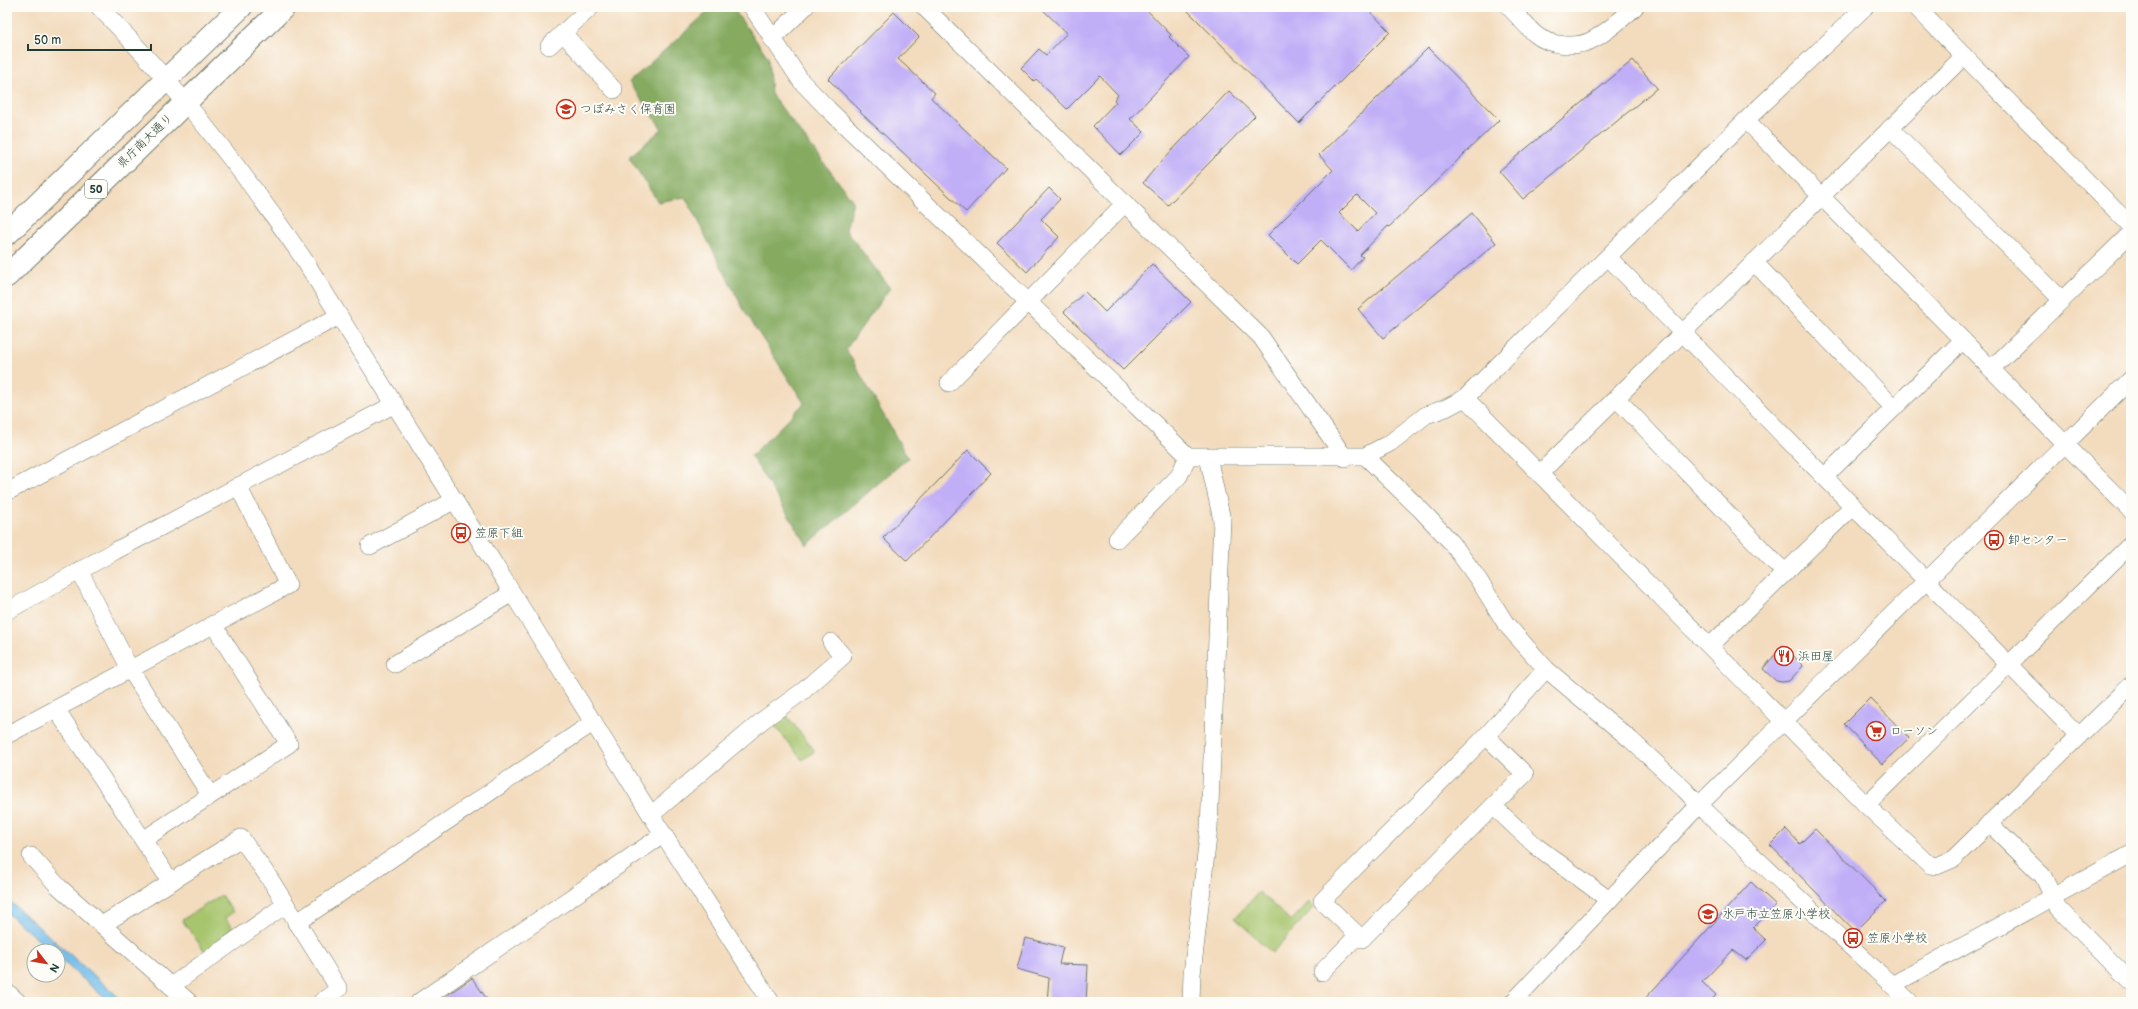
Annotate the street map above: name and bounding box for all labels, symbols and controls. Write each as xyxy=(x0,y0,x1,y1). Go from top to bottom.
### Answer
scale bar xyxy=(28,26,151,52)
text: 50 m xyxy=(34,33,61,48)
school or university icon: つぼみさく保育園 xyxy=(555,98,577,120)
place label: つぼみさく保育園 xyxy=(580,102,676,117)
street label: 県庁南大通り xyxy=(114,111,176,171)
road number: 50 xyxy=(85,180,107,198)
bus stop icon: 笠原下組 xyxy=(450,522,472,544)
place label: 笠原下組 xyxy=(475,526,523,541)
bus stop icon: 卸センター xyxy=(1983,529,2005,551)
place label: 卸センター xyxy=(2008,533,2068,548)
restaurant icon: 浜田屋 xyxy=(1773,645,1795,667)
place label: 浜田屋 xyxy=(1798,649,1834,664)
supermarket icon: ローソン xyxy=(1865,720,1887,742)
place label: ローソン xyxy=(1890,724,1938,739)
school or university icon: 水戸市立笠原小学校 xyxy=(1697,903,1719,925)
place label: 水戸市立笠原小学校 xyxy=(1722,907,1830,922)
bus stop icon: 笠原小学校 xyxy=(1842,927,1864,949)
place label: 笠原小学校 xyxy=(1867,931,1927,946)
north arrow xyxy=(26,943,66,983)
text: N xyxy=(46,961,62,975)

